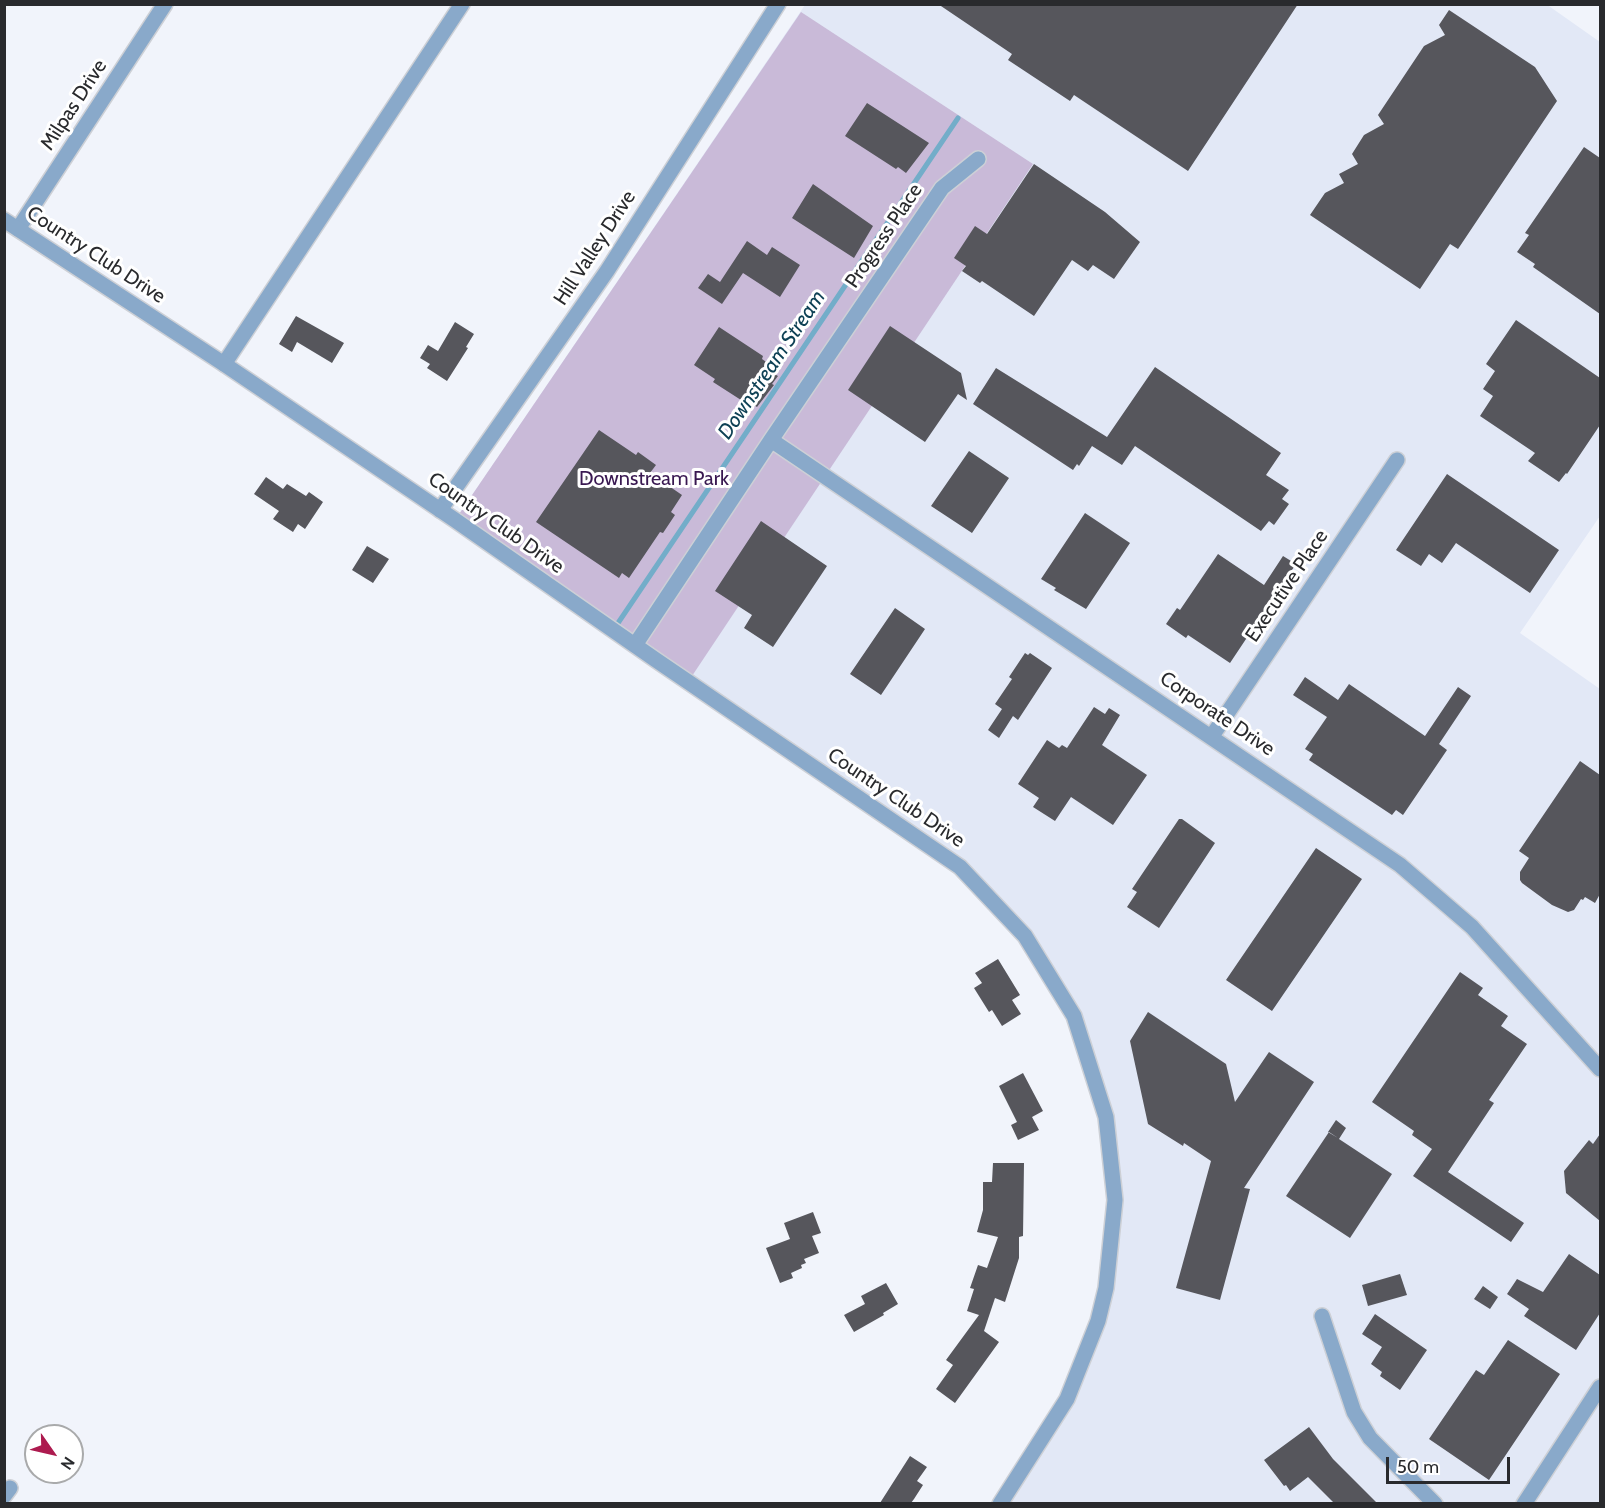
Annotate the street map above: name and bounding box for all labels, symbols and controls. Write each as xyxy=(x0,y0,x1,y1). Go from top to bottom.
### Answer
street label: Milpas Drive xyxy=(36,55,112,155)
street label: Progress Place xyxy=(840,179,928,293)
street label: Hill Valley Drive xyxy=(549,186,641,310)
street label: Country Club Drive xyxy=(22,201,170,309)
water label: Downstream Stream xyxy=(713,286,831,444)
street label: Country Club Drive xyxy=(424,467,568,579)
park label: Downstream Park xyxy=(579,467,729,491)
street label: Executive Place xyxy=(1241,525,1333,647)
street label: Corporate Drive xyxy=(1155,667,1279,761)
street label: Country Club Drive xyxy=(823,743,969,853)
north arrow xyxy=(24,1424,84,1484)
scale bar xyxy=(1389,1445,1514,1483)
text: N xyxy=(57,1453,79,1473)
text: 50 m xyxy=(1397,1456,1439,1478)

